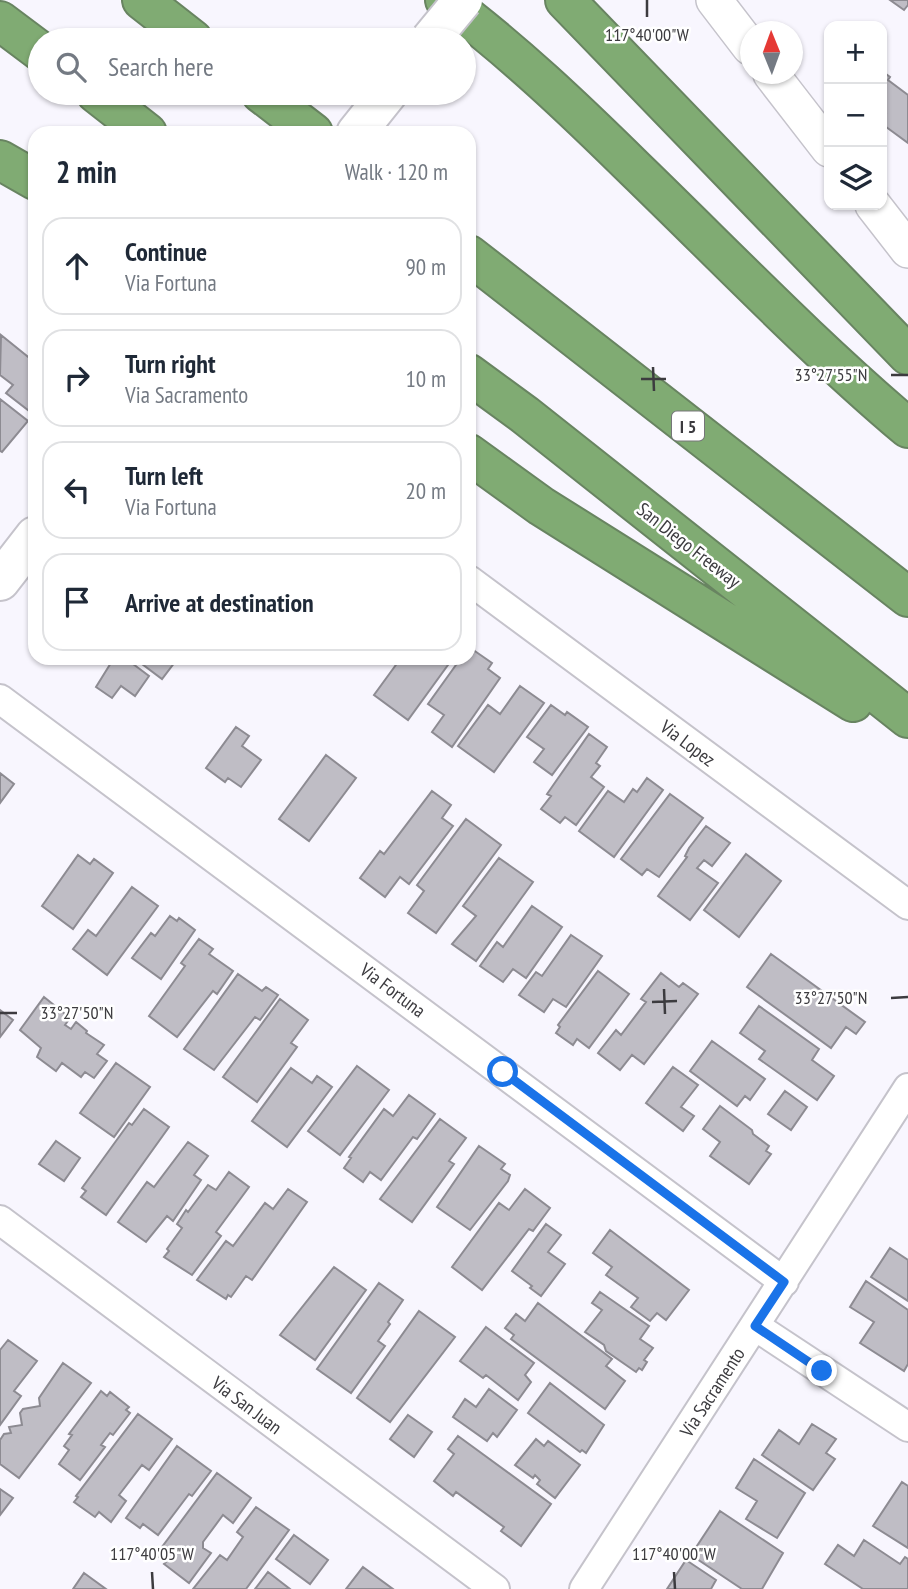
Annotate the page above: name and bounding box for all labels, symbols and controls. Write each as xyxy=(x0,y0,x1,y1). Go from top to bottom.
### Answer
north arrow xyxy=(740,21,803,84)
map controls xyxy=(824,21,887,210)
button: + xyxy=(824,21,887,84)
text: 117°40'00"W xyxy=(605,23,689,46)
search box xyxy=(28,28,476,105)
icon: search xyxy=(52,48,90,86)
text: Search here xyxy=(108,50,214,83)
button: − xyxy=(824,84,887,147)
button: layers xyxy=(824,147,887,210)
text: 2 min xyxy=(56,152,117,191)
text: Walk · 120 m xyxy=(345,157,448,186)
text: Continue xyxy=(125,235,207,268)
icon: ahead xyxy=(58,247,96,285)
text: 90 m xyxy=(405,252,446,281)
text: Via Fortuna xyxy=(125,268,217,297)
text: Turn right xyxy=(125,347,216,380)
icon: right xyxy=(58,359,96,397)
text: 33°27'55"N xyxy=(795,363,867,386)
text: 10 m xyxy=(405,364,446,393)
text: Via Sacramento xyxy=(125,380,248,409)
road number: I 5 xyxy=(672,412,704,440)
text: Turn left xyxy=(125,459,203,492)
icon: left xyxy=(58,471,96,509)
text: 20 m xyxy=(405,476,446,505)
text: Via Fortuna xyxy=(125,492,217,521)
street label: San Diego Freeway xyxy=(632,497,746,593)
icon: arrive xyxy=(58,583,96,621)
text: Arrive at destination xyxy=(125,586,314,619)
street label: Via Lopez xyxy=(655,714,720,772)
street label: Via Fortuna xyxy=(355,957,430,1022)
text: 33°27'50"N xyxy=(795,986,867,1009)
text: 33°27'50"N xyxy=(41,1001,113,1024)
route start xyxy=(487,1056,518,1087)
street label: Via Sacramento xyxy=(674,1343,750,1442)
route end xyxy=(806,1355,837,1386)
street label: Via San Juan xyxy=(206,1370,287,1439)
text: 117°40'05"W xyxy=(110,1542,194,1565)
text: 117°40'00"W xyxy=(632,1542,716,1565)

